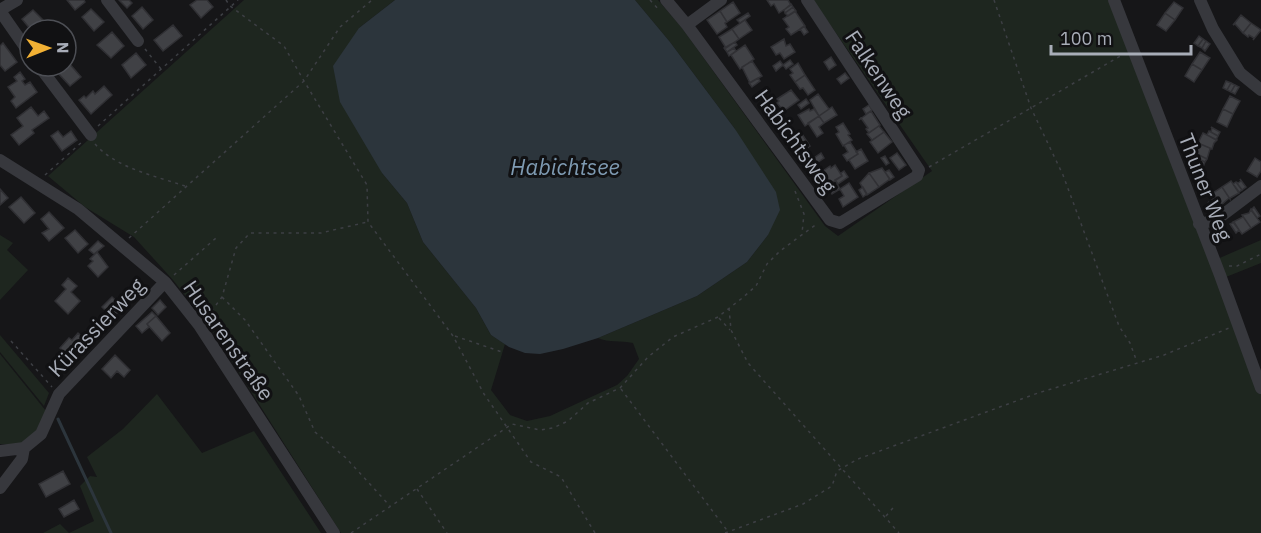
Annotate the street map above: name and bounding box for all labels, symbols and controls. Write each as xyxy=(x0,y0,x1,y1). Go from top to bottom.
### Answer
north arrow xyxy=(18,18,78,78)
scale bar xyxy=(1051,18,1190,56)
street label: Falkenweg xyxy=(839,24,919,124)
text: 100 m xyxy=(1060,27,1112,50)
text: N xyxy=(53,42,73,54)
street label: Habichtsweg xyxy=(749,83,843,199)
street label: Thuner Weg xyxy=(1173,129,1239,245)
water label: Habichtsee xyxy=(510,152,620,181)
street label: Kürassierweg xyxy=(42,271,150,383)
street label: Husarenstraße xyxy=(177,274,281,406)

